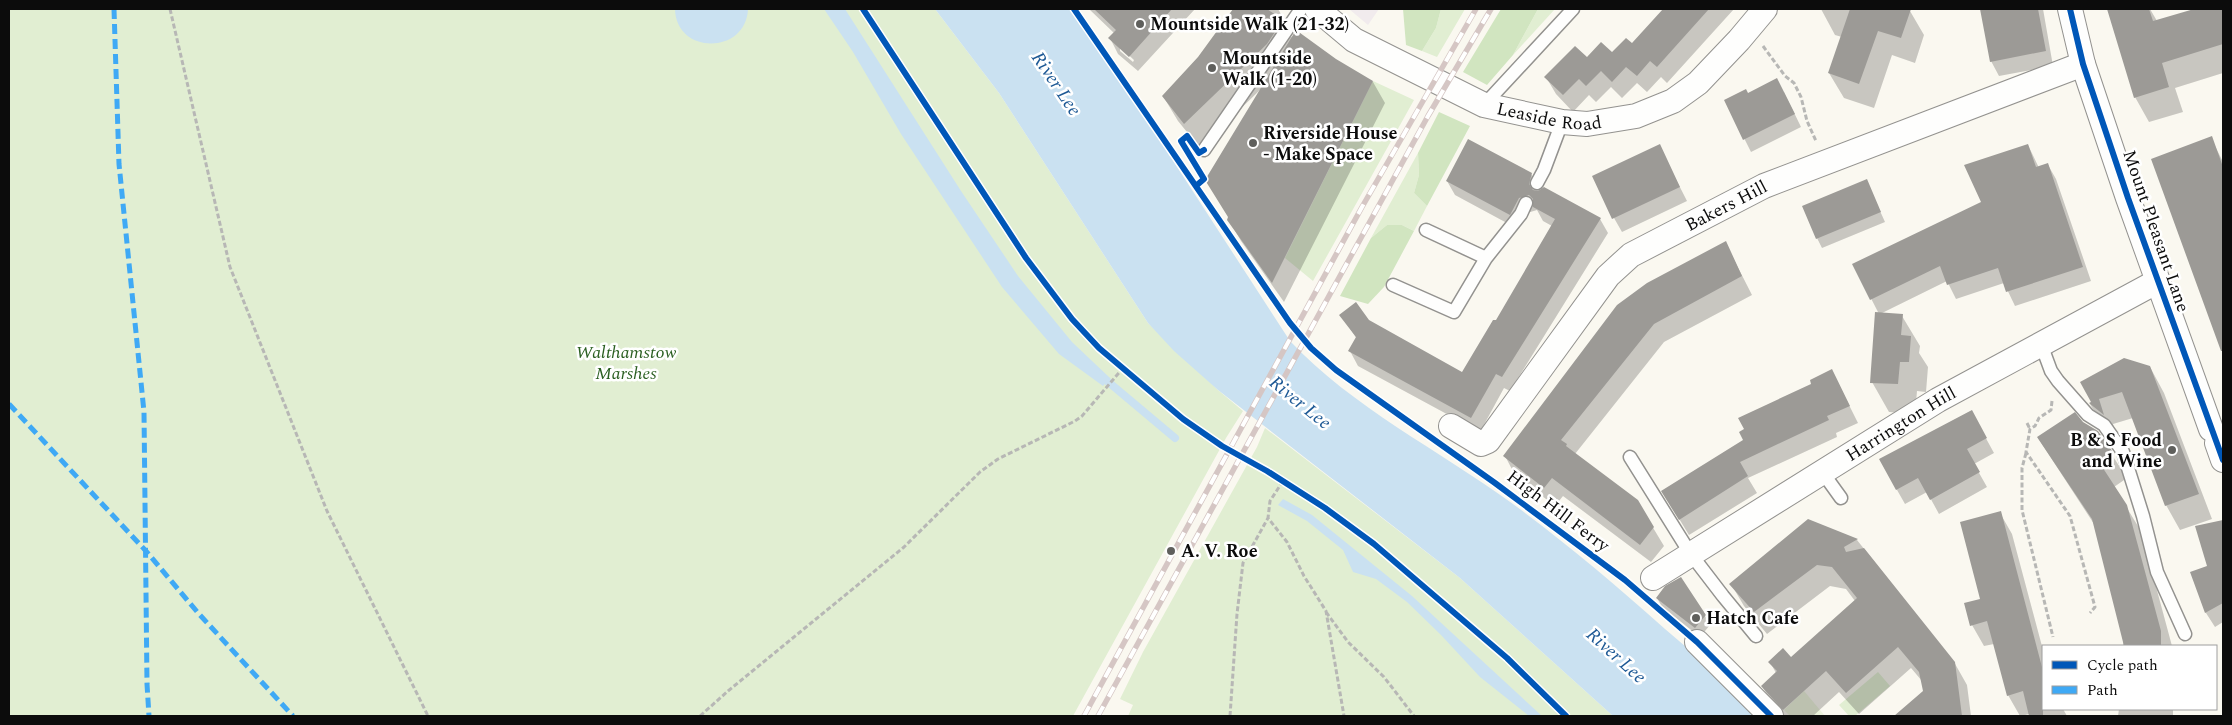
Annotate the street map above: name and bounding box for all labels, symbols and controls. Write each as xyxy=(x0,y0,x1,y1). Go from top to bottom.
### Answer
place label: Mountside Walk (21-32) xyxy=(1150,11,1349,38)
marker: Mountside Walk (21-32) xyxy=(1134,18,1146,30)
place label: Mountside Walk (1-20) xyxy=(1222,45,1317,93)
water label: River Lee xyxy=(1024,46,1088,122)
marker: Mountside Walk (1-20) xyxy=(1206,62,1218,74)
street label: Leaside Road xyxy=(1494,95,1604,138)
place label: Riverside House - Make Space xyxy=(1263,120,1397,168)
marker: Riverside House - Make Space xyxy=(1247,137,1259,149)
street label: Mount Pleasant Lane xyxy=(2116,146,2196,316)
street label: Bakers Hill xyxy=(1680,173,1772,238)
park label: Walthamstow Marshes xyxy=(576,339,676,387)
water label: River Lee xyxy=(1263,369,1337,437)
street label: Harrington Hill xyxy=(1840,379,1961,468)
place label: B & S Food and Wine xyxy=(2070,427,2163,475)
marker: B & S Food and Wine xyxy=(2166,444,2178,456)
street label: High Hill Ferry xyxy=(1501,463,1616,559)
place label: A. V. Roe xyxy=(1181,538,1258,565)
marker: A. V. Roe xyxy=(1165,545,1177,557)
place label: Hatch Cafe xyxy=(1706,605,1799,632)
marker: Hatch Cafe xyxy=(1690,612,1702,624)
water label: River Lee xyxy=(1579,621,1653,691)
legend xyxy=(2042,645,2217,710)
text: Cycle path xyxy=(2087,654,2158,677)
text: Path xyxy=(2087,679,2118,702)

